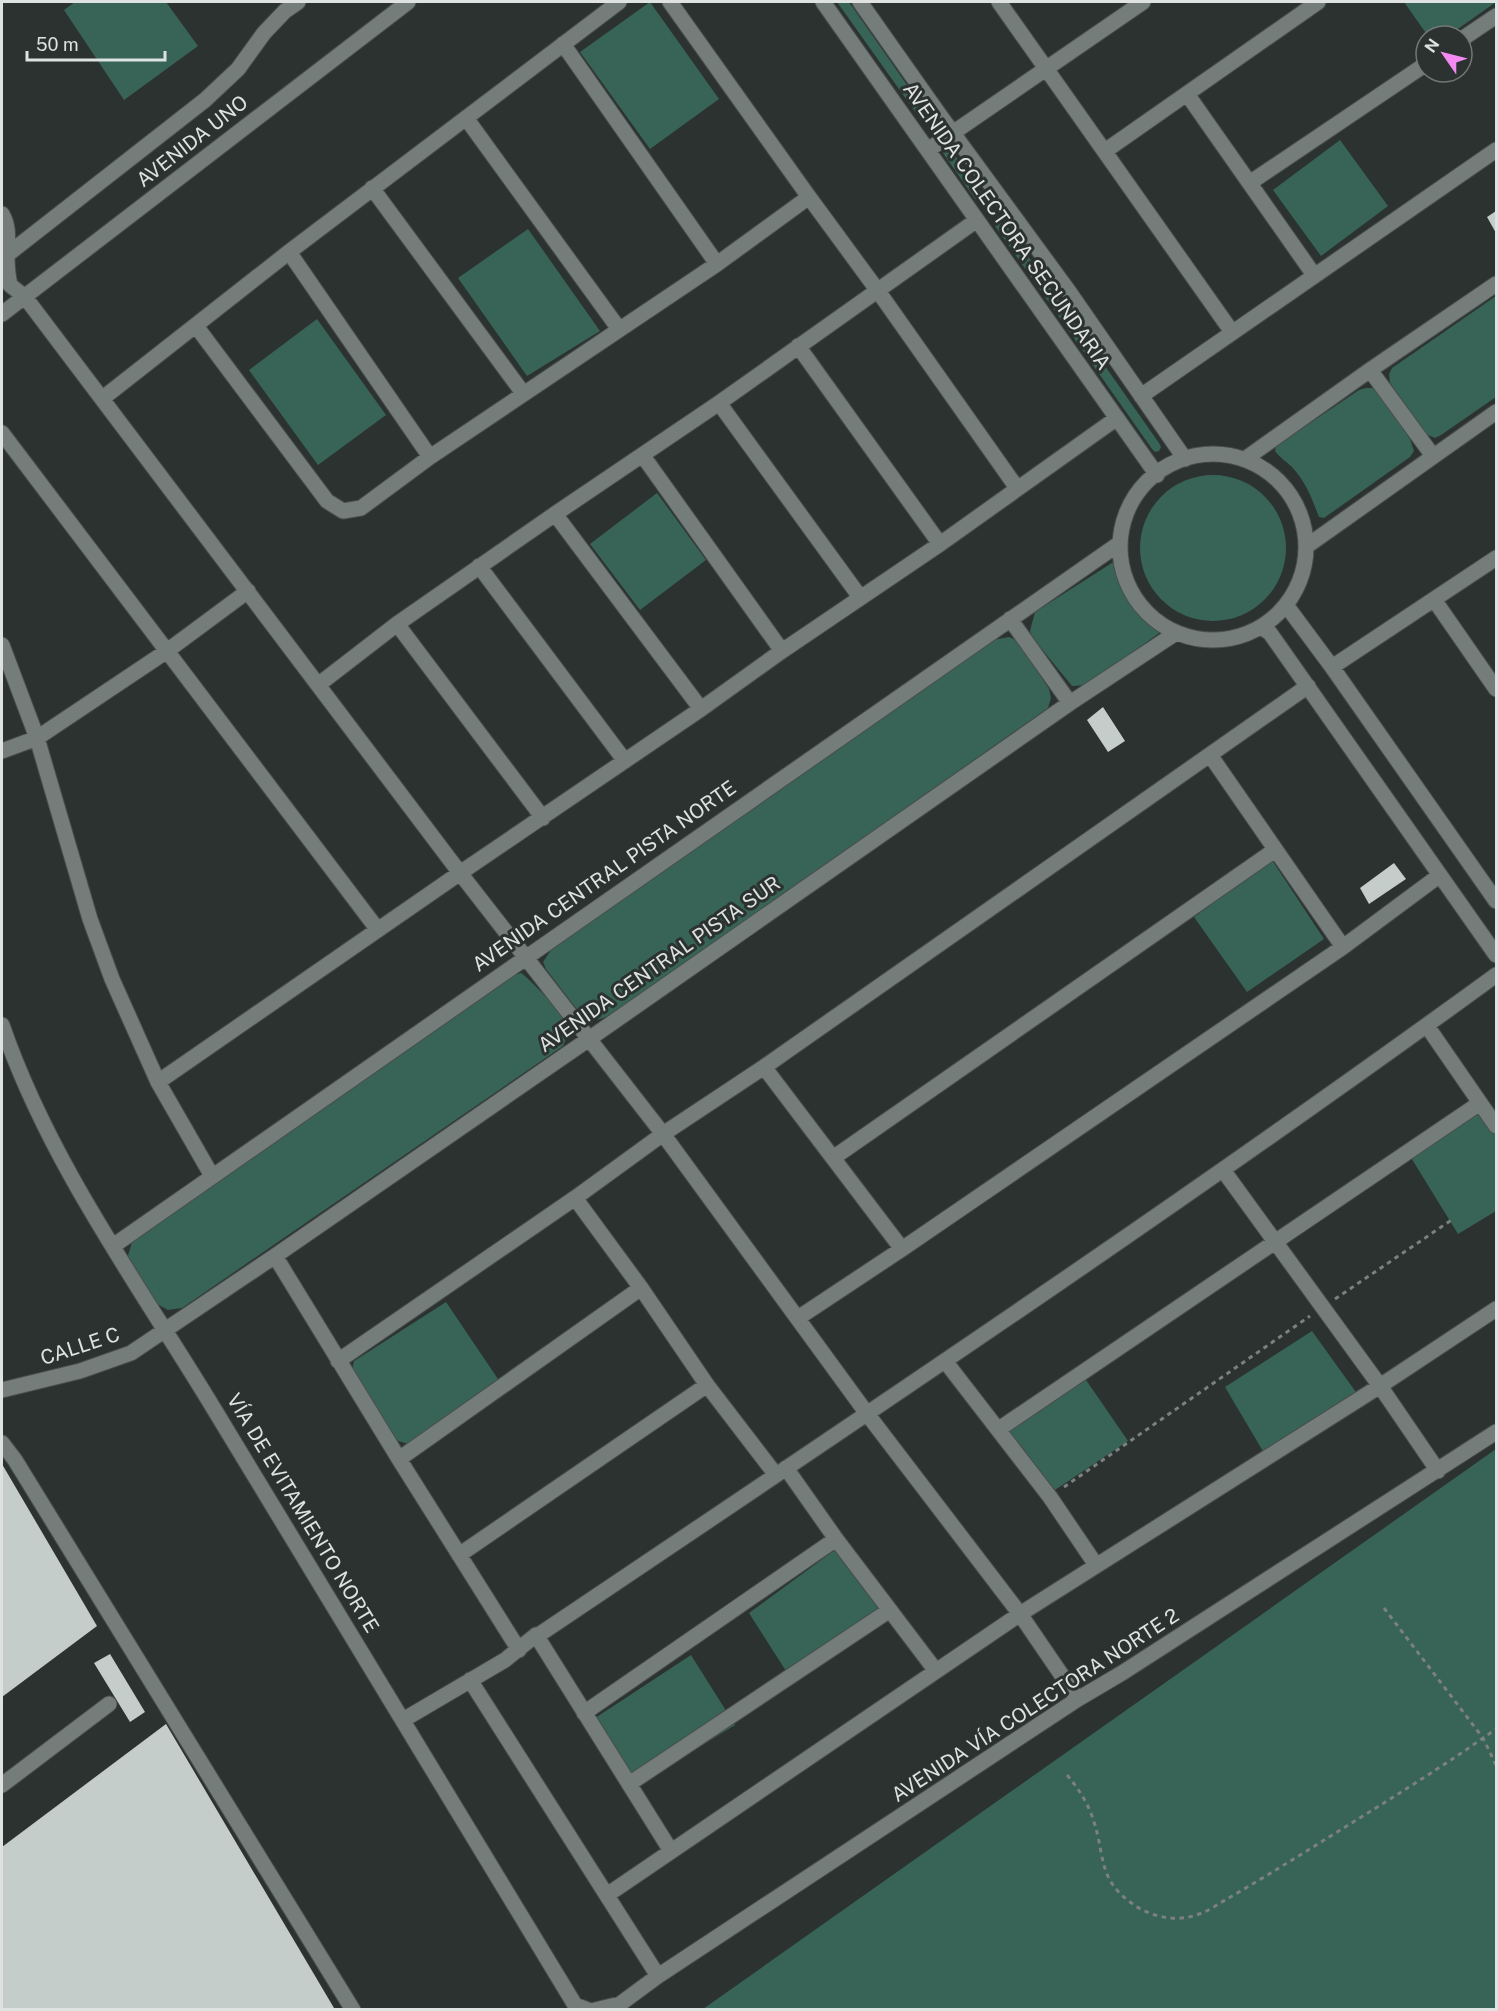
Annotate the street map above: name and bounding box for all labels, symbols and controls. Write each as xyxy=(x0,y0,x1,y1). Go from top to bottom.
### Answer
scale bar xyxy=(27,24,165,62)
north arrow xyxy=(1414,24,1474,84)
text: 50 m xyxy=(36,34,79,55)
text: N xyxy=(1421,35,1443,56)
street label: AVENIDA COLECTORA SECUNDARIA xyxy=(898,78,1116,374)
street label: AVENIDA UNO xyxy=(132,90,252,192)
street label: AVENIDA CENTRAL PISTA NORTE xyxy=(467,775,741,977)
street label: AVENIDA CENTRAL PISTA SUR xyxy=(533,871,785,1057)
street label: CALLE C xyxy=(37,1322,123,1370)
street label: VÍA DE EVITAMIENTO NORTE xyxy=(222,1389,385,1637)
street label: AVENIDA VÍA COLECTORA NORTE 2 xyxy=(886,1602,1183,1807)

